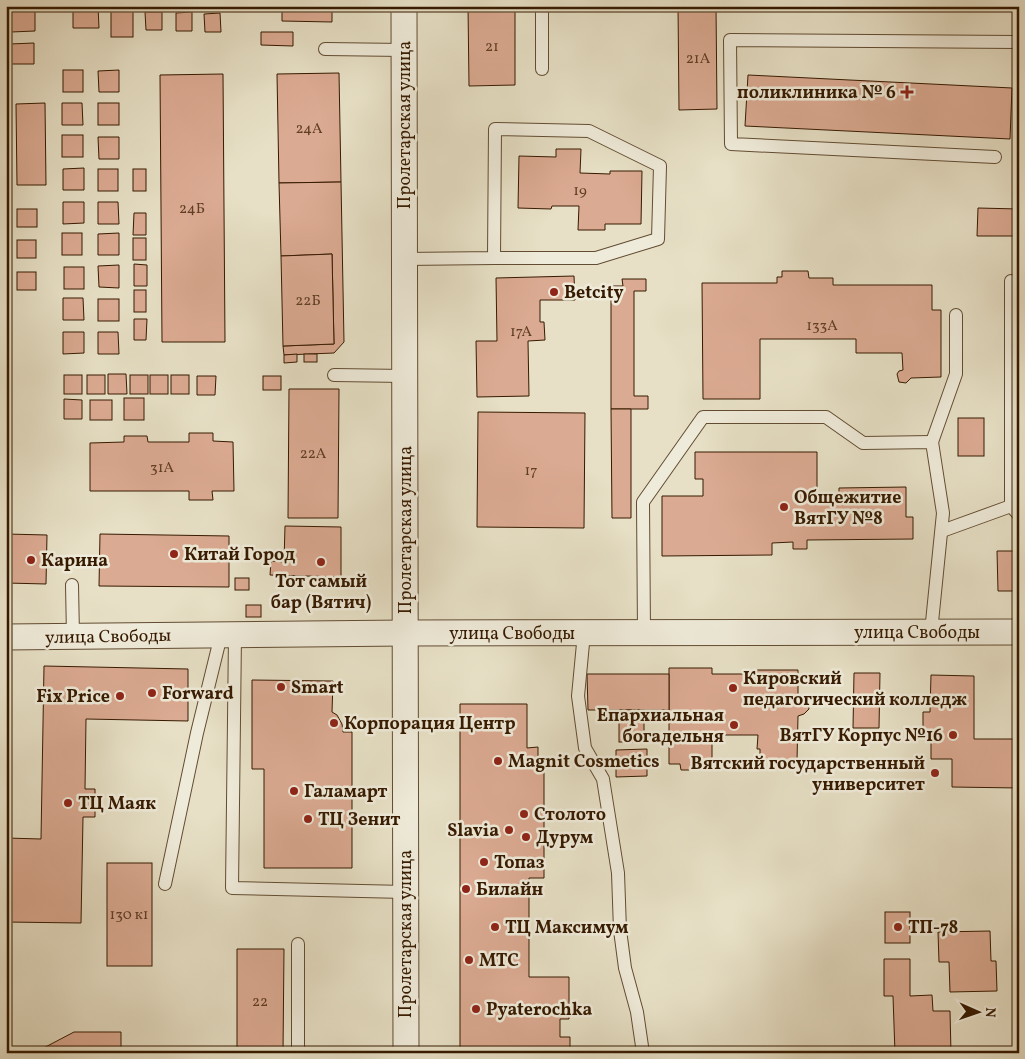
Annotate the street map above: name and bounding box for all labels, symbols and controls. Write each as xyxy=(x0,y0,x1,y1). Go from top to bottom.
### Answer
house number: 21 xyxy=(485,37,499,58)
street label: Пролетарская улица xyxy=(393,41,418,209)
house number: 21А xyxy=(686,49,711,70)
place label: поликлиника № 6 xyxy=(737,81,896,106)
marker: поликлиника № 6 xyxy=(900,85,914,99)
house number: 24А xyxy=(295,119,323,140)
house number: 19 xyxy=(573,181,587,202)
house number: 24Б xyxy=(179,199,205,220)
place label: Betcity xyxy=(564,281,624,306)
marker: Betcity xyxy=(548,286,560,298)
house number: 22Б xyxy=(295,291,321,312)
house number: 133А xyxy=(806,316,838,337)
house number: 17А xyxy=(510,322,533,343)
house number: 22А xyxy=(300,444,327,465)
street label: Пролетарская улица xyxy=(394,446,419,614)
house number: 31А xyxy=(150,458,174,479)
house number: 17 xyxy=(524,461,538,482)
place label: Общежитие ВятГУ №8 xyxy=(794,486,901,532)
marker: Общежитие ВятГУ №8 xyxy=(778,501,790,513)
place label: Китай Город xyxy=(184,543,295,568)
marker: Китай Город xyxy=(168,548,180,560)
place label: Карина xyxy=(41,549,108,574)
marker: Карина xyxy=(25,554,37,566)
marker: Тот самый бар (Вятич) xyxy=(315,556,327,568)
place label: Тот самый бар (Вятич) xyxy=(271,570,371,616)
street label: улица Свободы xyxy=(854,621,980,646)
street label: улица Свободы xyxy=(449,622,575,647)
street label: улица Свободы xyxy=(45,624,172,651)
place label: Кировский педагогический колледж xyxy=(743,667,967,713)
place label: Smart xyxy=(291,676,344,701)
marker: Smart xyxy=(275,681,287,693)
place label: Forward xyxy=(162,682,234,707)
marker: Кировский педагогический колледж xyxy=(727,682,739,694)
place label: Fix Price xyxy=(36,685,110,710)
marker: Forward xyxy=(146,687,158,699)
marker: Fix Price xyxy=(114,690,126,702)
place label: Епархиальная богадельня xyxy=(597,704,724,750)
place label: Корпорация Центр xyxy=(344,712,516,737)
marker: Корпорация Центр xyxy=(328,717,340,729)
marker: Епархиальная богадельня xyxy=(728,719,740,731)
place label: ВятГУ Корпус №16 xyxy=(780,724,943,749)
marker: ВятГУ Корпус №16 xyxy=(947,729,959,741)
place label: Magnit Cosmetics xyxy=(508,750,660,775)
place label: Вятский государственный университет xyxy=(691,752,925,798)
marker: Magnit Cosmetics xyxy=(492,755,504,767)
marker: Вятский государственный университет xyxy=(929,767,941,779)
place label: Галамарт xyxy=(304,780,388,805)
marker: Галамарт xyxy=(288,785,300,797)
place label: ТЦ Маяк xyxy=(78,792,156,817)
marker: ТЦ Маяк xyxy=(62,797,74,809)
place label: Столото xyxy=(534,803,606,828)
place label: ТЦ Зенит xyxy=(318,808,401,833)
marker: Столото xyxy=(518,808,530,820)
marker: ТЦ Зенит xyxy=(302,813,314,825)
place label: Slavia xyxy=(447,819,499,844)
marker: Slavia xyxy=(503,824,515,836)
place label: Дурум xyxy=(536,826,594,851)
marker: Дурум xyxy=(520,831,532,843)
street label: Пролетарская улица xyxy=(394,850,419,1018)
place label: Топаз xyxy=(494,851,545,876)
marker: Топаз xyxy=(478,856,490,868)
place label: Билайн xyxy=(476,878,543,903)
marker: Билайн xyxy=(460,883,472,895)
house number: 130 к1 xyxy=(109,905,149,926)
place label: ТЦ Максимум xyxy=(505,916,629,941)
place label: ТП-78 xyxy=(908,916,958,941)
marker: ТЦ Максимум xyxy=(489,921,501,933)
marker: ТП-78 xyxy=(892,921,904,933)
place label: МТС xyxy=(479,949,519,974)
marker: МТС xyxy=(463,954,475,966)
north arrow xyxy=(952,986,1002,1036)
house number: 22 xyxy=(252,992,268,1013)
place label: Pyaterochka xyxy=(486,998,593,1023)
marker: Pyaterochka xyxy=(470,1003,482,1015)
text: N xyxy=(980,1007,999,1018)

